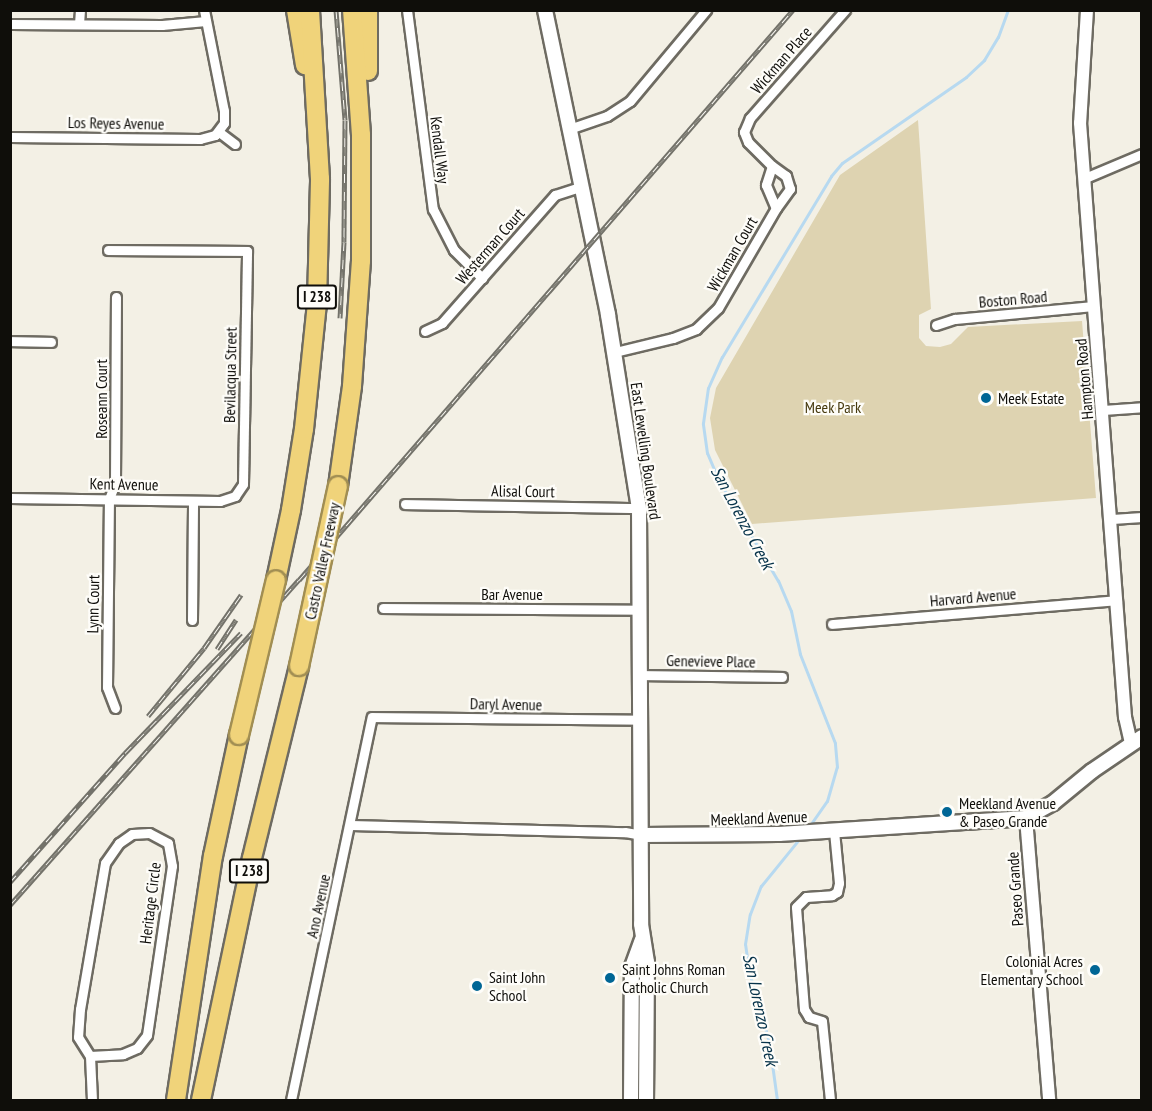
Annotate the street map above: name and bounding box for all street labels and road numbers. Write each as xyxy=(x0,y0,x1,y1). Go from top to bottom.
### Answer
street label: Wickman Place xyxy=(747,22,815,98)
street label: Los Reyes Avenue xyxy=(67,113,165,133)
street label: Kendall Way xyxy=(426,115,454,185)
street label: Westerman Court xyxy=(452,204,528,288)
street label: Wickman Court xyxy=(703,213,761,295)
road number: I 238 xyxy=(296,285,338,309)
street label: Boston Road xyxy=(978,286,1048,312)
street label: Bevilacqua Street xyxy=(220,327,240,423)
street label: Hampton Road xyxy=(1071,338,1097,420)
street label: Roseann Court xyxy=(91,359,111,439)
street label: East Lewelling Boulevard xyxy=(627,381,665,521)
street label: Kent Avenue xyxy=(89,474,159,494)
street label: Alisal Court xyxy=(491,481,555,501)
street label: Castro Valley Freeway xyxy=(300,500,344,622)
street label: Lynn Court xyxy=(83,574,103,634)
street label: Bar Avenue xyxy=(481,584,543,604)
street label: Harvard Avenue xyxy=(929,584,1017,610)
street label: Genevieve Place xyxy=(666,651,756,671)
street label: Daryl Avenue xyxy=(469,694,543,714)
street label: Meekland Avenue xyxy=(710,807,808,829)
street label: Paseo Grande xyxy=(1003,851,1027,927)
road number: I 238 xyxy=(228,859,270,883)
street label: Heritage Circle xyxy=(135,861,165,945)
street label: Ano Avenue xyxy=(302,872,334,940)

